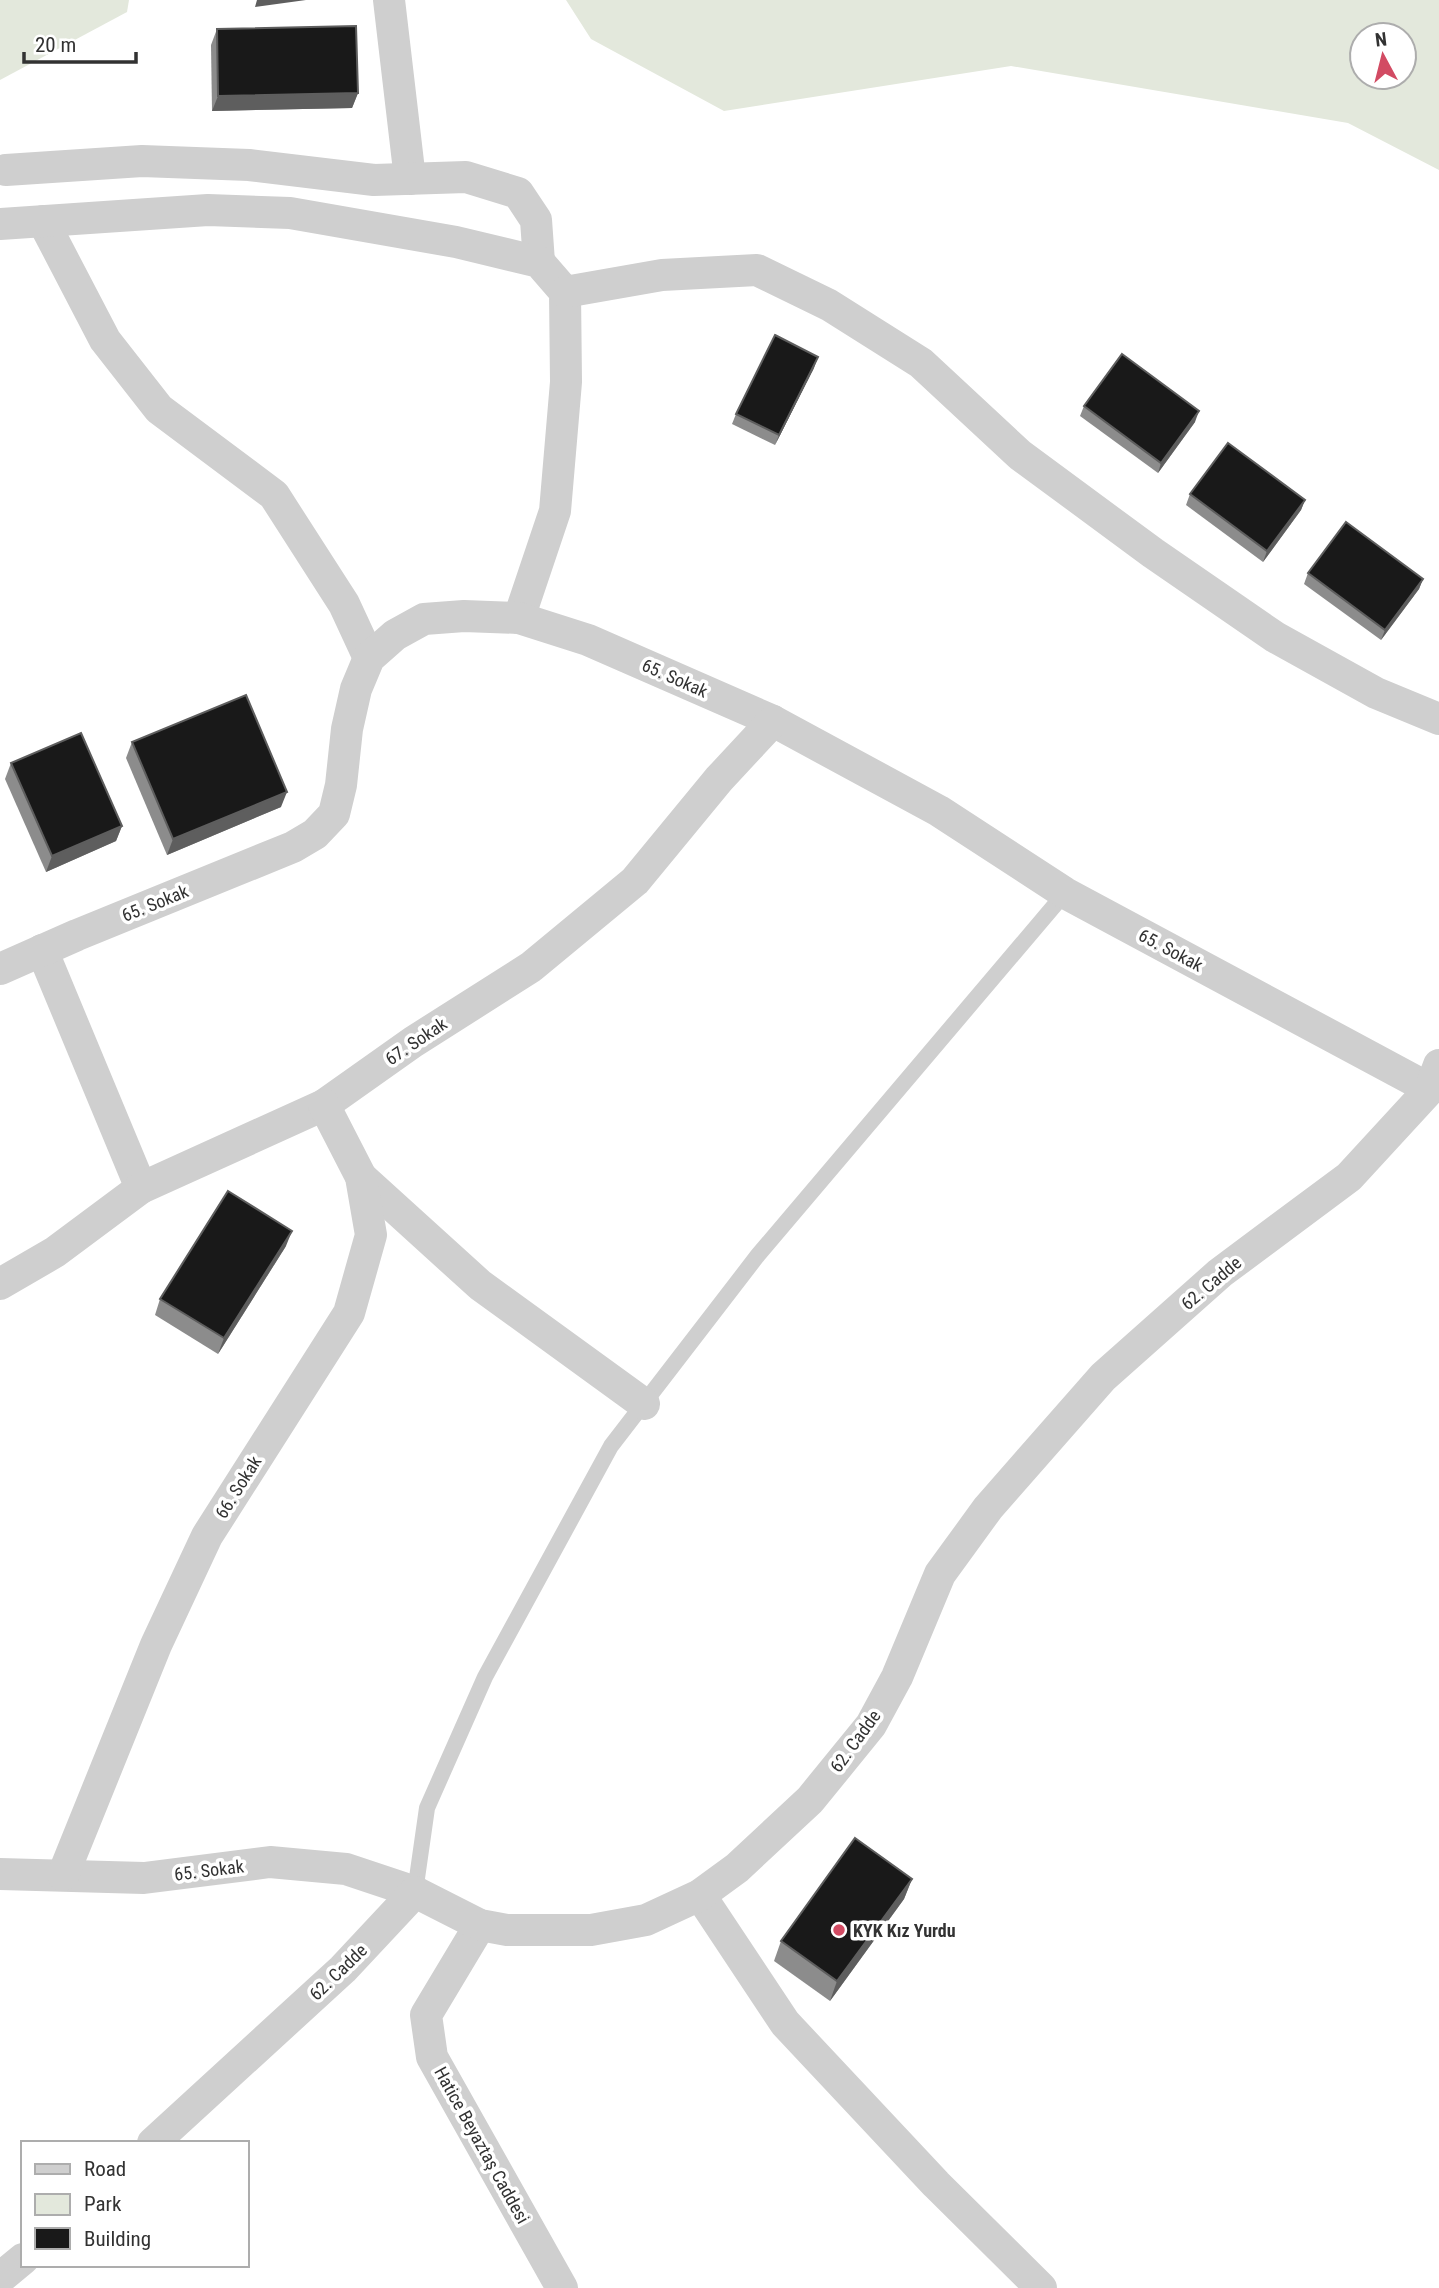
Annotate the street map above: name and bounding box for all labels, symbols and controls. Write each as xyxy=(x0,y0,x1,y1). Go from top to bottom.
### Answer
scale bar xyxy=(24,21,136,65)
north arrow xyxy=(1348,21,1418,91)
text: N xyxy=(1374,27,1388,52)
text: 20 m xyxy=(35,33,76,57)
street label: 65. Sokak xyxy=(639,654,711,702)
street label: 65. Sokak xyxy=(119,880,191,926)
street label: 65. Sokak xyxy=(1135,924,1207,976)
street label: 67. Sokak xyxy=(381,1013,451,1069)
street label: 62. Cadde xyxy=(1177,1252,1245,1314)
street label: 66. Sokak xyxy=(211,1452,265,1522)
street label: 62. Cadde xyxy=(825,1706,885,1776)
street label: 65. Sokak xyxy=(173,1855,245,1885)
place label: KYK Kız Yurdu xyxy=(853,1920,956,1941)
marker: KYK Kız Yurdu xyxy=(831,1922,847,1938)
street label: 62. Cadde xyxy=(305,1940,371,2004)
street label: Hatice Beyaztaş Caddesi xyxy=(430,2063,534,2227)
legend xyxy=(21,2141,248,2267)
text: Road xyxy=(84,2157,126,2181)
text: Park xyxy=(84,2192,122,2216)
text: Building xyxy=(84,2227,151,2251)

